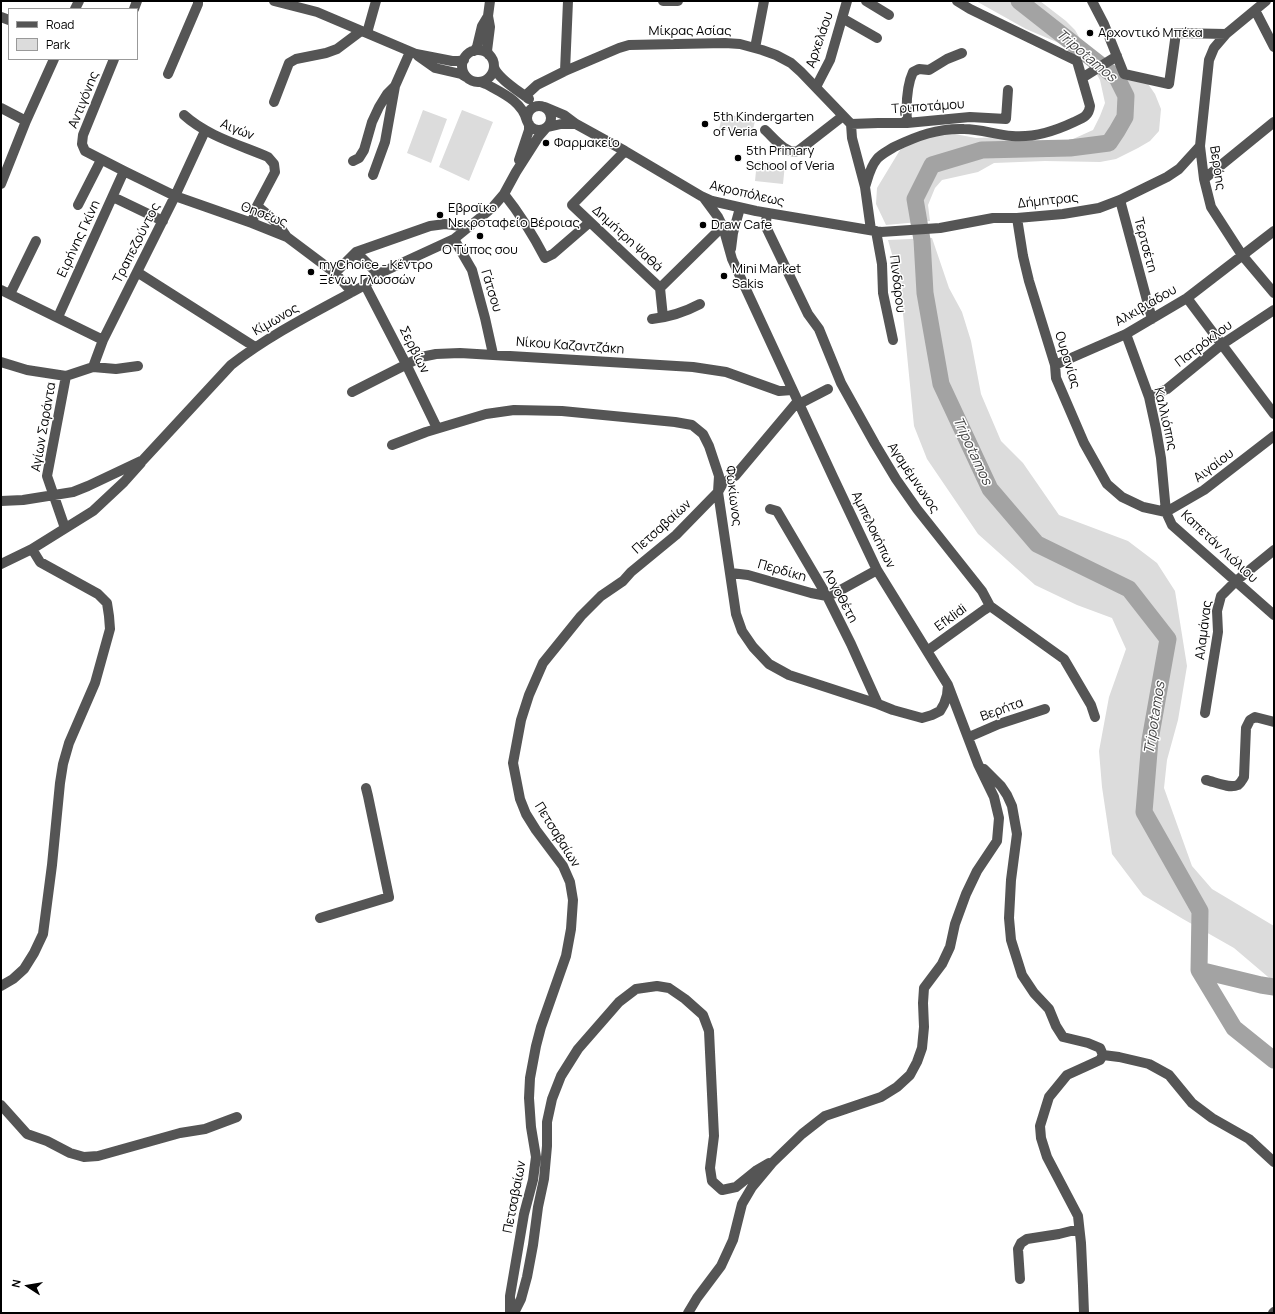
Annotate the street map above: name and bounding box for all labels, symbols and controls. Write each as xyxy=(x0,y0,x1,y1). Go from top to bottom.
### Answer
legend xyxy=(8,8,138,60)
street label: Αρχελάου xyxy=(803,10,837,70)
text: Road xyxy=(46,16,74,33)
street label: Μίκρας Ασίας xyxy=(649,23,731,39)
place label: Αρχοντικό Μπέκα xyxy=(1098,25,1203,41)
water label: Tripotamos xyxy=(1053,26,1119,86)
marker: Αρχοντικό Μπέκα xyxy=(1085,28,1095,38)
text: Park xyxy=(46,36,70,53)
street label: Αντιγόνης xyxy=(65,69,103,131)
street label: Τριποτάμου xyxy=(891,97,965,117)
place label: 5th Kindergarten of Veria xyxy=(713,109,814,140)
street label: Αιγών xyxy=(218,116,256,144)
marker: 5th Kindergarten of Veria xyxy=(700,119,710,129)
place label: Φαρμακείο xyxy=(554,135,620,151)
marker: Φαρμακείο xyxy=(541,138,551,148)
place label: 5th Primary School of Veria xyxy=(746,143,834,174)
street label: Βερόης xyxy=(1206,145,1228,191)
marker: 5th Primary School of Veria xyxy=(733,153,743,163)
street label: Ακροπόλεως xyxy=(708,178,786,210)
street label: Δήμητρας xyxy=(1017,190,1079,212)
street label: Ειρήνης Γκίνη xyxy=(54,198,104,280)
street label: Θησέως xyxy=(239,199,289,231)
street label: Τραπεζούντος xyxy=(110,200,164,286)
place label: Εβραϊκο Νεκροταφείο Βέροιας xyxy=(448,200,580,231)
street label: Δημήτρη Ψαθά xyxy=(589,203,665,275)
marker: Εβραϊκο Νεκροταφείο Βέροιας xyxy=(435,210,445,220)
street label: Τερτσέτη xyxy=(1130,216,1160,274)
place label: Draw Cafe xyxy=(711,217,772,233)
marker: Draw Cafe xyxy=(698,220,708,230)
marker: Ο Τύπος σου xyxy=(475,231,485,241)
place label: Ο Τύπος σου xyxy=(442,242,518,258)
street label: Πινδάρου xyxy=(886,254,908,314)
place label: myChoice - Κέντρο Ξένων Γλωσσών xyxy=(319,257,433,288)
place label: Mini Market Sakis xyxy=(732,261,801,292)
marker: myChoice - Κέντρο Ξένων Γλωσσών xyxy=(306,267,316,277)
street label: Γάτσου xyxy=(477,268,505,314)
marker: Mini Market Sakis xyxy=(719,271,729,281)
street label: Αλκιβιάδου xyxy=(1112,282,1180,330)
street label: Κίμωνος xyxy=(250,301,302,339)
street label: Πατρόκλου xyxy=(1172,318,1236,370)
street label: Σερβίων xyxy=(396,324,432,376)
street label: Ουρανίας xyxy=(1051,330,1083,390)
street label: Νίκου Καζαντζάκη xyxy=(515,334,625,358)
street label: Αγίων Σαράντα xyxy=(28,381,60,473)
street label: Καλλιόπης xyxy=(1150,386,1180,452)
water label: Tripotamos xyxy=(949,414,995,488)
street label: Αγαμέμνωνος xyxy=(884,440,942,516)
street label: Αιγαίου xyxy=(1191,446,1237,486)
street label: Φωκίωνος xyxy=(722,465,744,527)
street label: Αμπελοκήπων xyxy=(848,489,898,571)
street label: Πετσαβαίων xyxy=(629,497,695,557)
street label: Καπετάν Λιόλιου xyxy=(1177,507,1261,587)
street label: Περδίκη xyxy=(756,557,808,585)
street label: Λογοθέτη xyxy=(819,566,861,626)
street label: Αλαμάνας xyxy=(1193,599,1215,661)
street label: Efklidi xyxy=(932,601,970,635)
water label: Tripotamos xyxy=(1141,680,1169,756)
street label: Βερήτα xyxy=(978,695,1026,725)
street label: Πετσαβαίων xyxy=(531,800,583,870)
street label: Πετσαβαίων xyxy=(500,1159,530,1235)
north arrow xyxy=(8,1266,48,1306)
text: N xyxy=(8,1278,24,1289)

